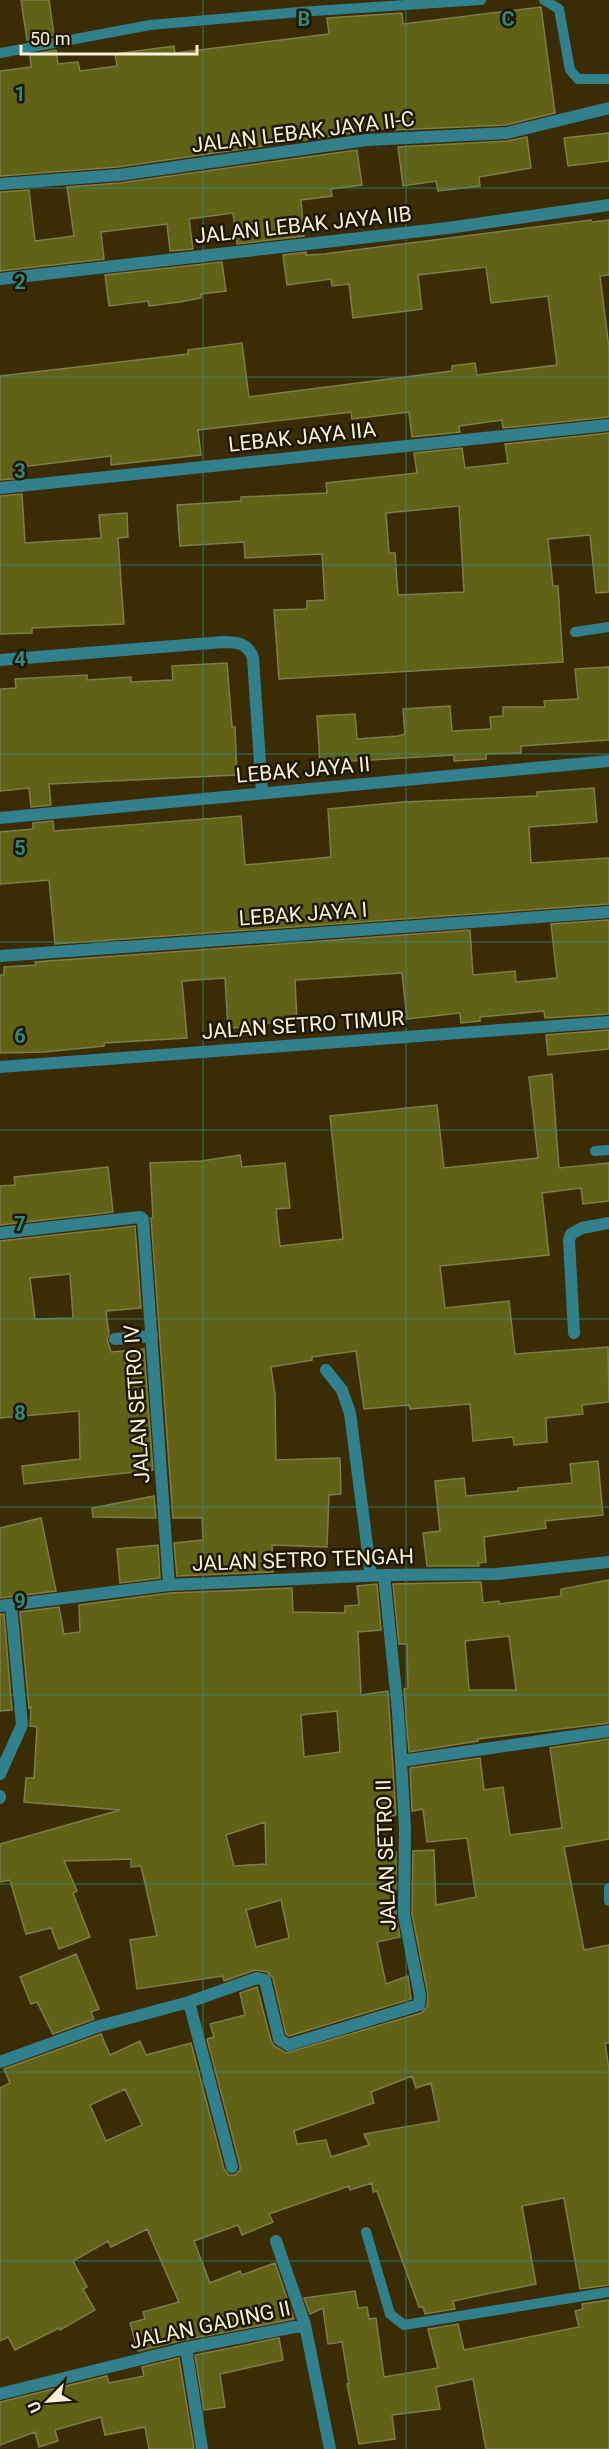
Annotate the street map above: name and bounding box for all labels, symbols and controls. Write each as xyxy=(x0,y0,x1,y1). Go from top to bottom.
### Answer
text: B xyxy=(298,7,310,31)
text: C xyxy=(501,7,515,31)
scale bar xyxy=(21,18,196,56)
text: 50 m xyxy=(30,28,70,49)
text: 1 xyxy=(14,82,26,106)
street label: JALAN LEBAK JAYA II-C xyxy=(190,106,416,158)
street label: JALAN LEBAK JAYA IIB xyxy=(193,202,413,248)
text: 2 xyxy=(14,270,26,294)
street label: LEBAK JAYA IIA xyxy=(227,417,377,457)
text: 3 xyxy=(14,459,26,483)
text: 4 xyxy=(14,647,26,671)
street label: LEBAK JAYA II xyxy=(235,752,371,788)
text: 5 xyxy=(14,836,26,860)
street label: LEBAK JAYA I xyxy=(238,898,368,930)
street label: JALAN SETRO TIMUR xyxy=(201,1006,405,1044)
text: 6 xyxy=(14,1024,26,1048)
text: 7 xyxy=(14,1212,26,1236)
street label: JALAN SETRO IV xyxy=(119,1323,155,1484)
text: 8 xyxy=(14,1401,26,1425)
street label: JALAN SETRO TENGAH xyxy=(192,1544,414,1576)
text: 9 xyxy=(14,1589,26,1613)
street label: JALAN SETRO II xyxy=(371,1779,401,1931)
street label: JALAN GADING II xyxy=(127,2296,293,2354)
north arrow xyxy=(18,2371,78,2431)
text: U xyxy=(24,2398,46,2416)

